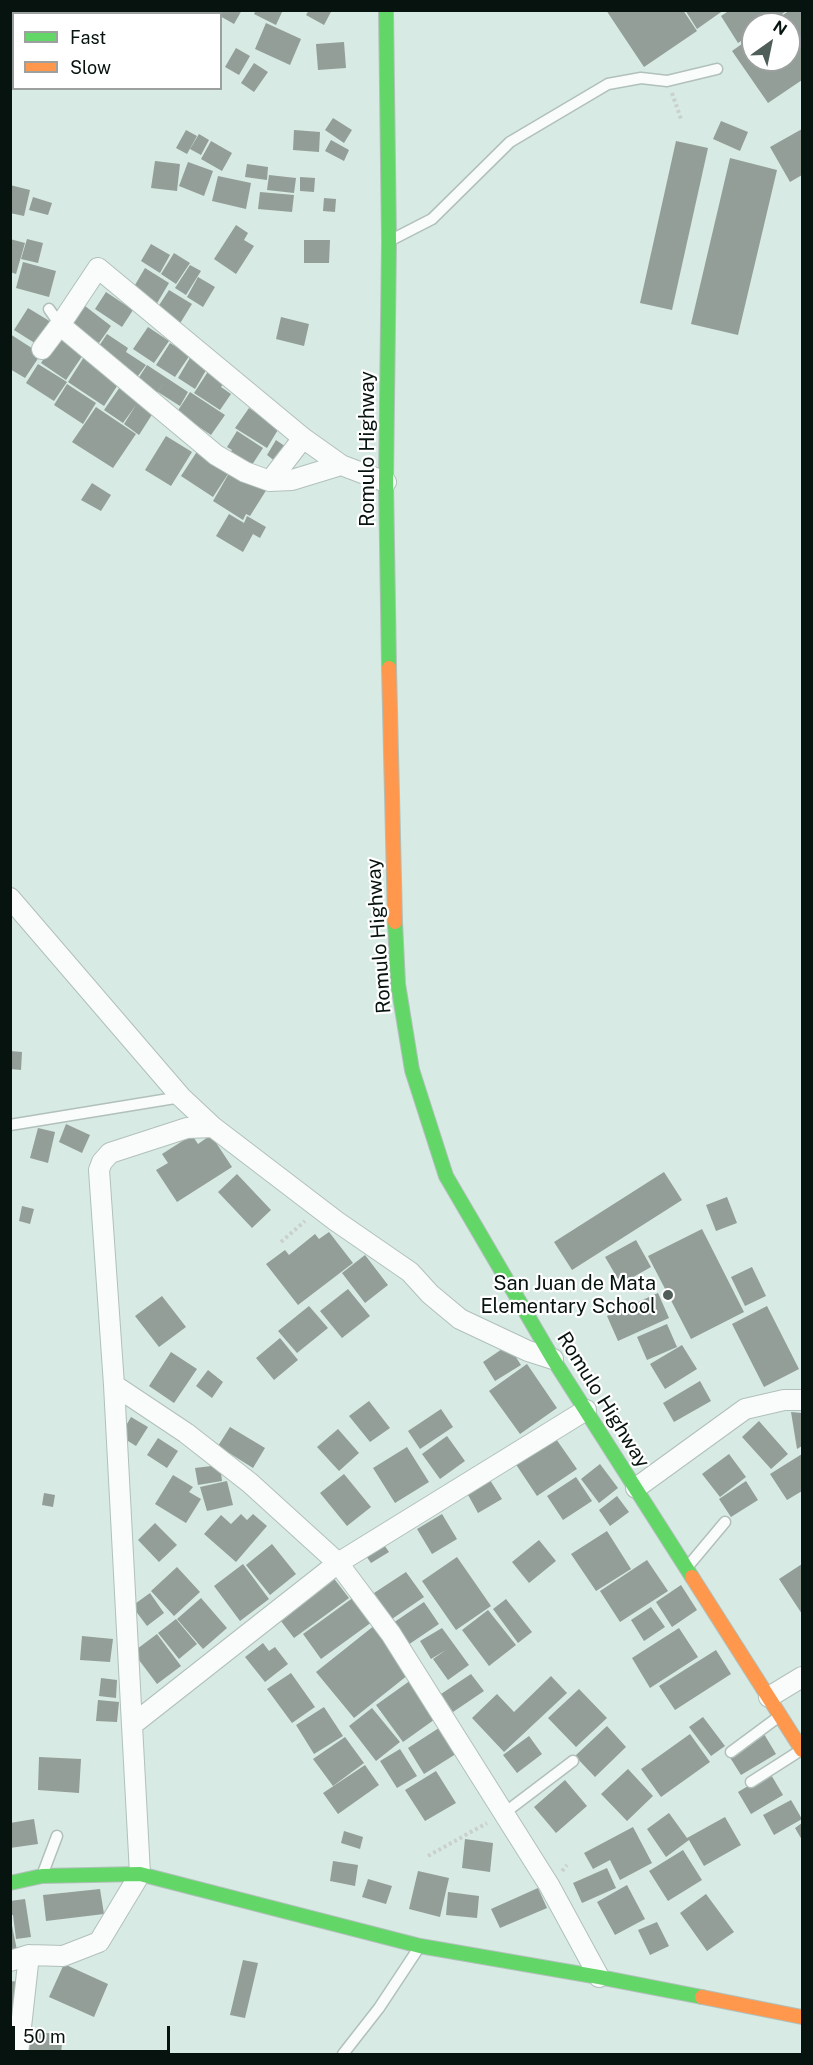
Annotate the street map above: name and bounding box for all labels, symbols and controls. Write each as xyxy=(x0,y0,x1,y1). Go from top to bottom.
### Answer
legend xyxy=(12,12,222,90)
north arrow xyxy=(741,12,801,72)
text: N xyxy=(770,17,790,40)
text: Fast xyxy=(70,27,106,48)
text: Slow xyxy=(70,57,111,78)
street label: Romulo Highway xyxy=(356,371,380,527)
street label: Romulo Highway xyxy=(362,857,396,1015)
place label: San Juan de Mata Elementary School xyxy=(480,1272,656,1319)
marker: San Juan de Mata Elementary School xyxy=(661,1288,675,1302)
street label: Romulo Highway xyxy=(552,1328,654,1472)
scale bar xyxy=(15,2014,172,2052)
text: 50 m xyxy=(23,2026,66,2047)

